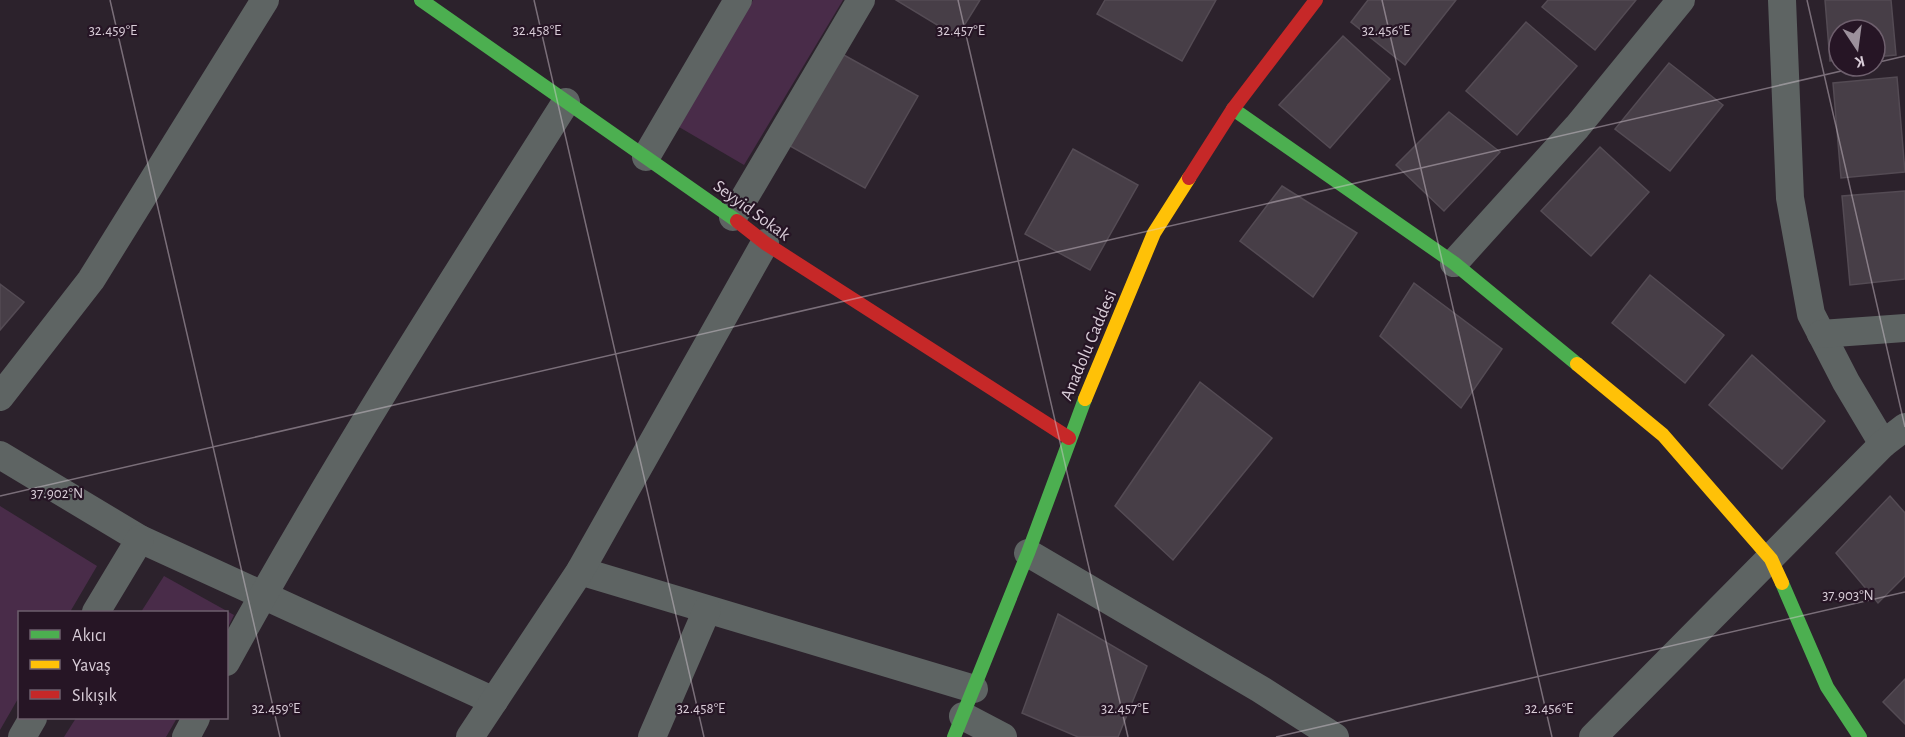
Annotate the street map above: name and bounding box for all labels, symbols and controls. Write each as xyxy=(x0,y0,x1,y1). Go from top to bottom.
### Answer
north arrow xyxy=(1827,18,1887,78)
text: 32.459°E xyxy=(89,23,137,38)
text: 32.458°E xyxy=(513,23,561,38)
text: 32.457°E xyxy=(937,23,985,38)
text: 32.456°E xyxy=(1362,23,1410,38)
text: K xyxy=(1853,53,1867,71)
street label: Seyyid Sokak xyxy=(710,177,794,245)
street label: Anadolu Caddesi xyxy=(1058,287,1120,403)
text: 37.902°N xyxy=(31,486,83,501)
text: 37.903°N xyxy=(1822,588,1874,603)
legend xyxy=(18,611,228,719)
text: Akıcı xyxy=(72,627,106,645)
text: Yavaş xyxy=(72,657,111,675)
text: Sıkışık xyxy=(72,687,117,705)
text: 32.459°E xyxy=(252,701,300,716)
text: 32.458°E xyxy=(677,701,725,716)
text: 32.457°E xyxy=(1101,701,1149,716)
text: 32.456°E xyxy=(1525,701,1573,716)

